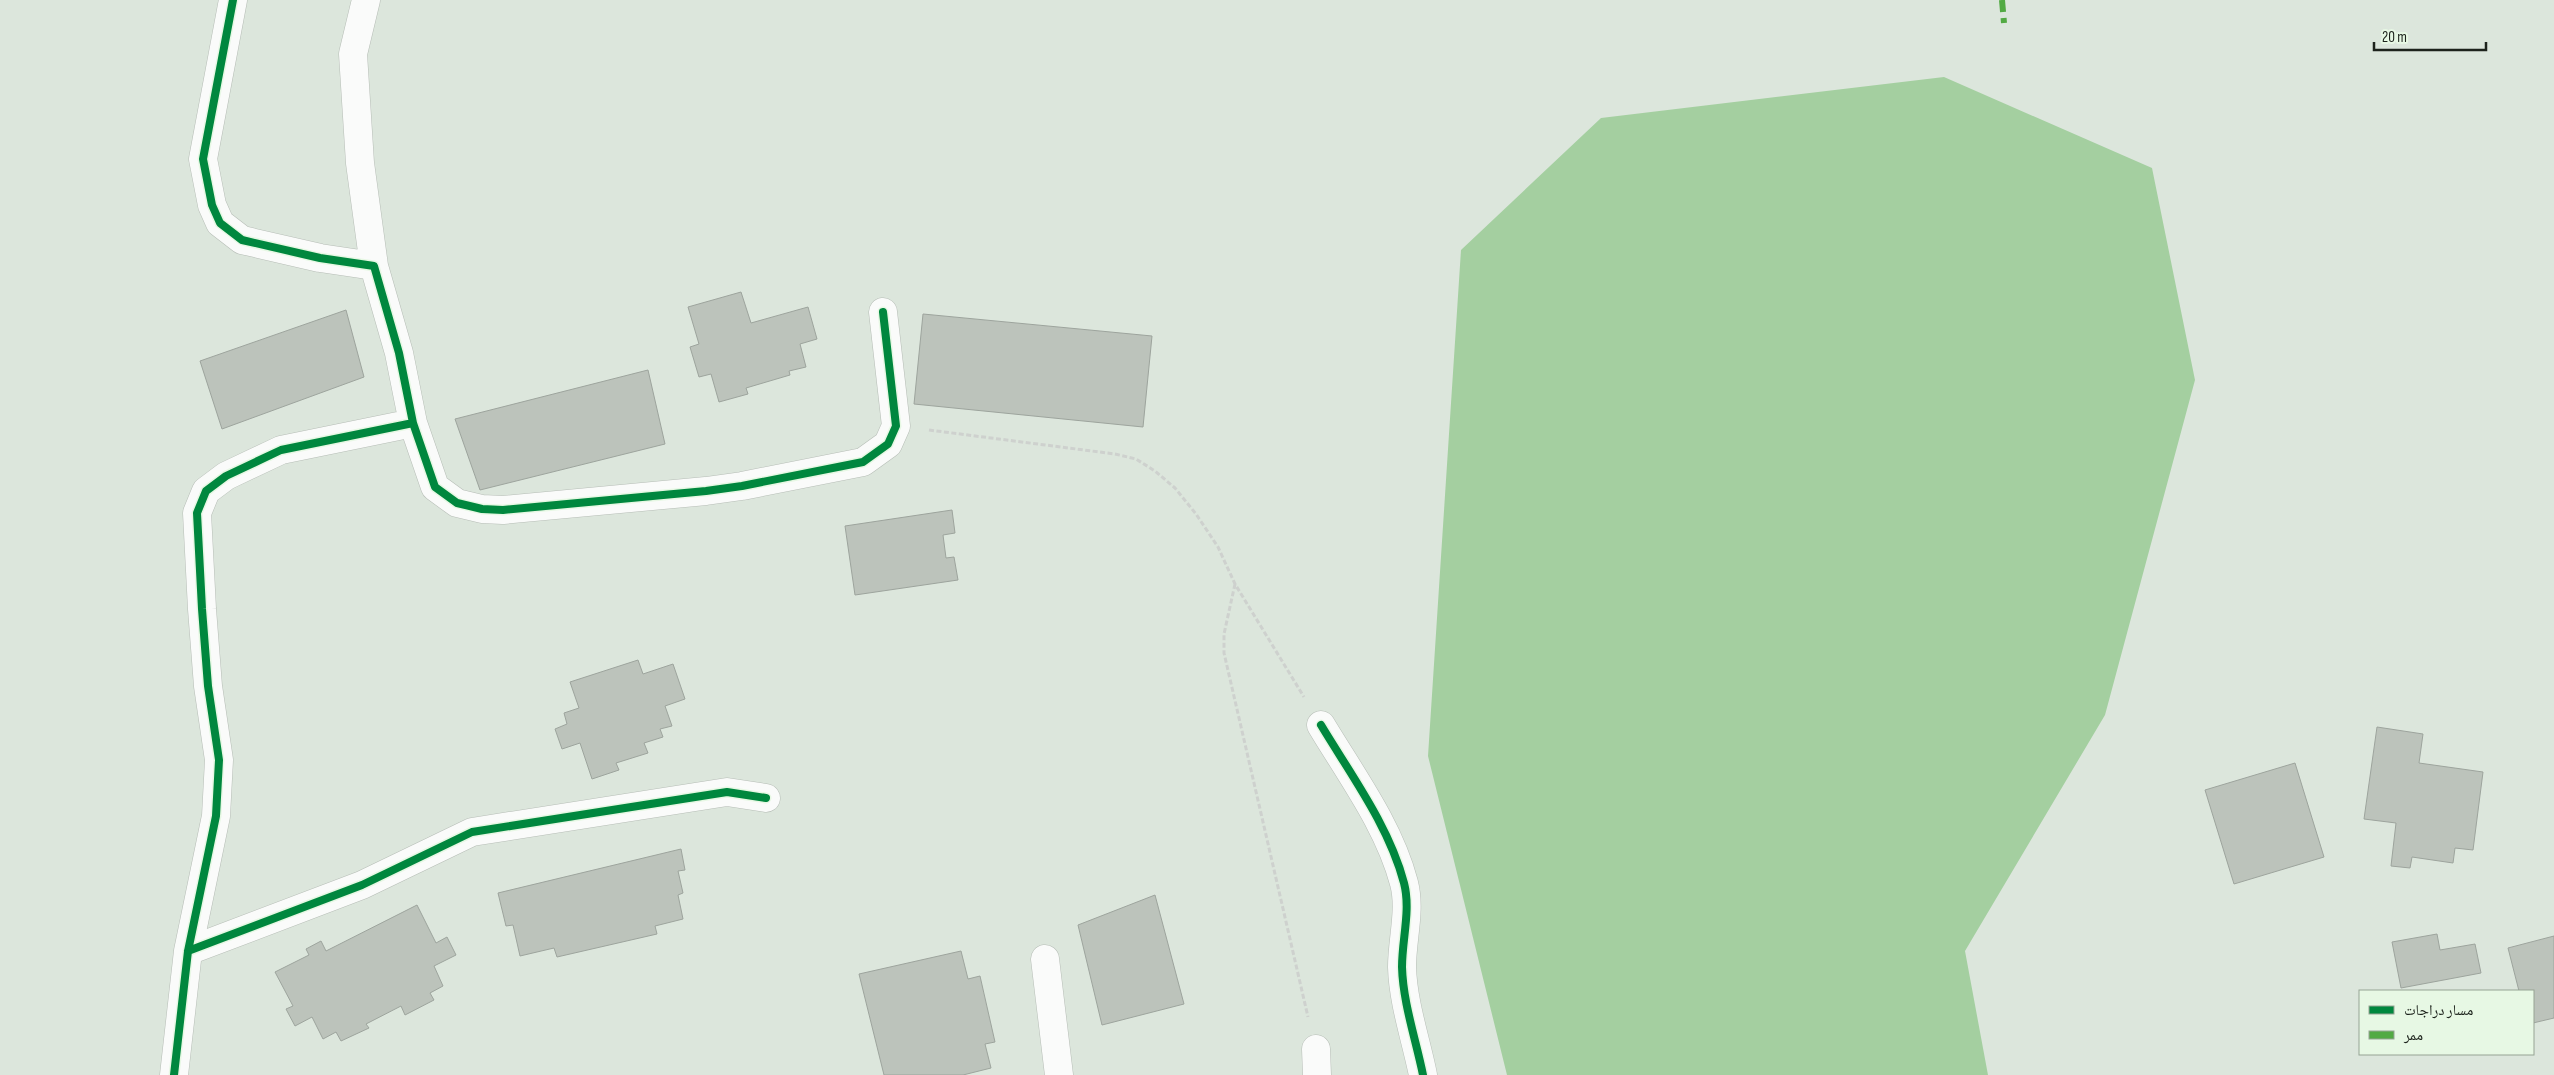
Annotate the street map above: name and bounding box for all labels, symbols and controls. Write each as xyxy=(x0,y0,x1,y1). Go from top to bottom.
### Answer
scale bar xyxy=(2374,20,2486,52)
text: 20 m xyxy=(2382,28,2407,47)
legend xyxy=(2359,990,2534,1055)
text: مسار دراجات xyxy=(2404,1001,2473,1020)
text: ممر xyxy=(2403,1026,2423,1045)

